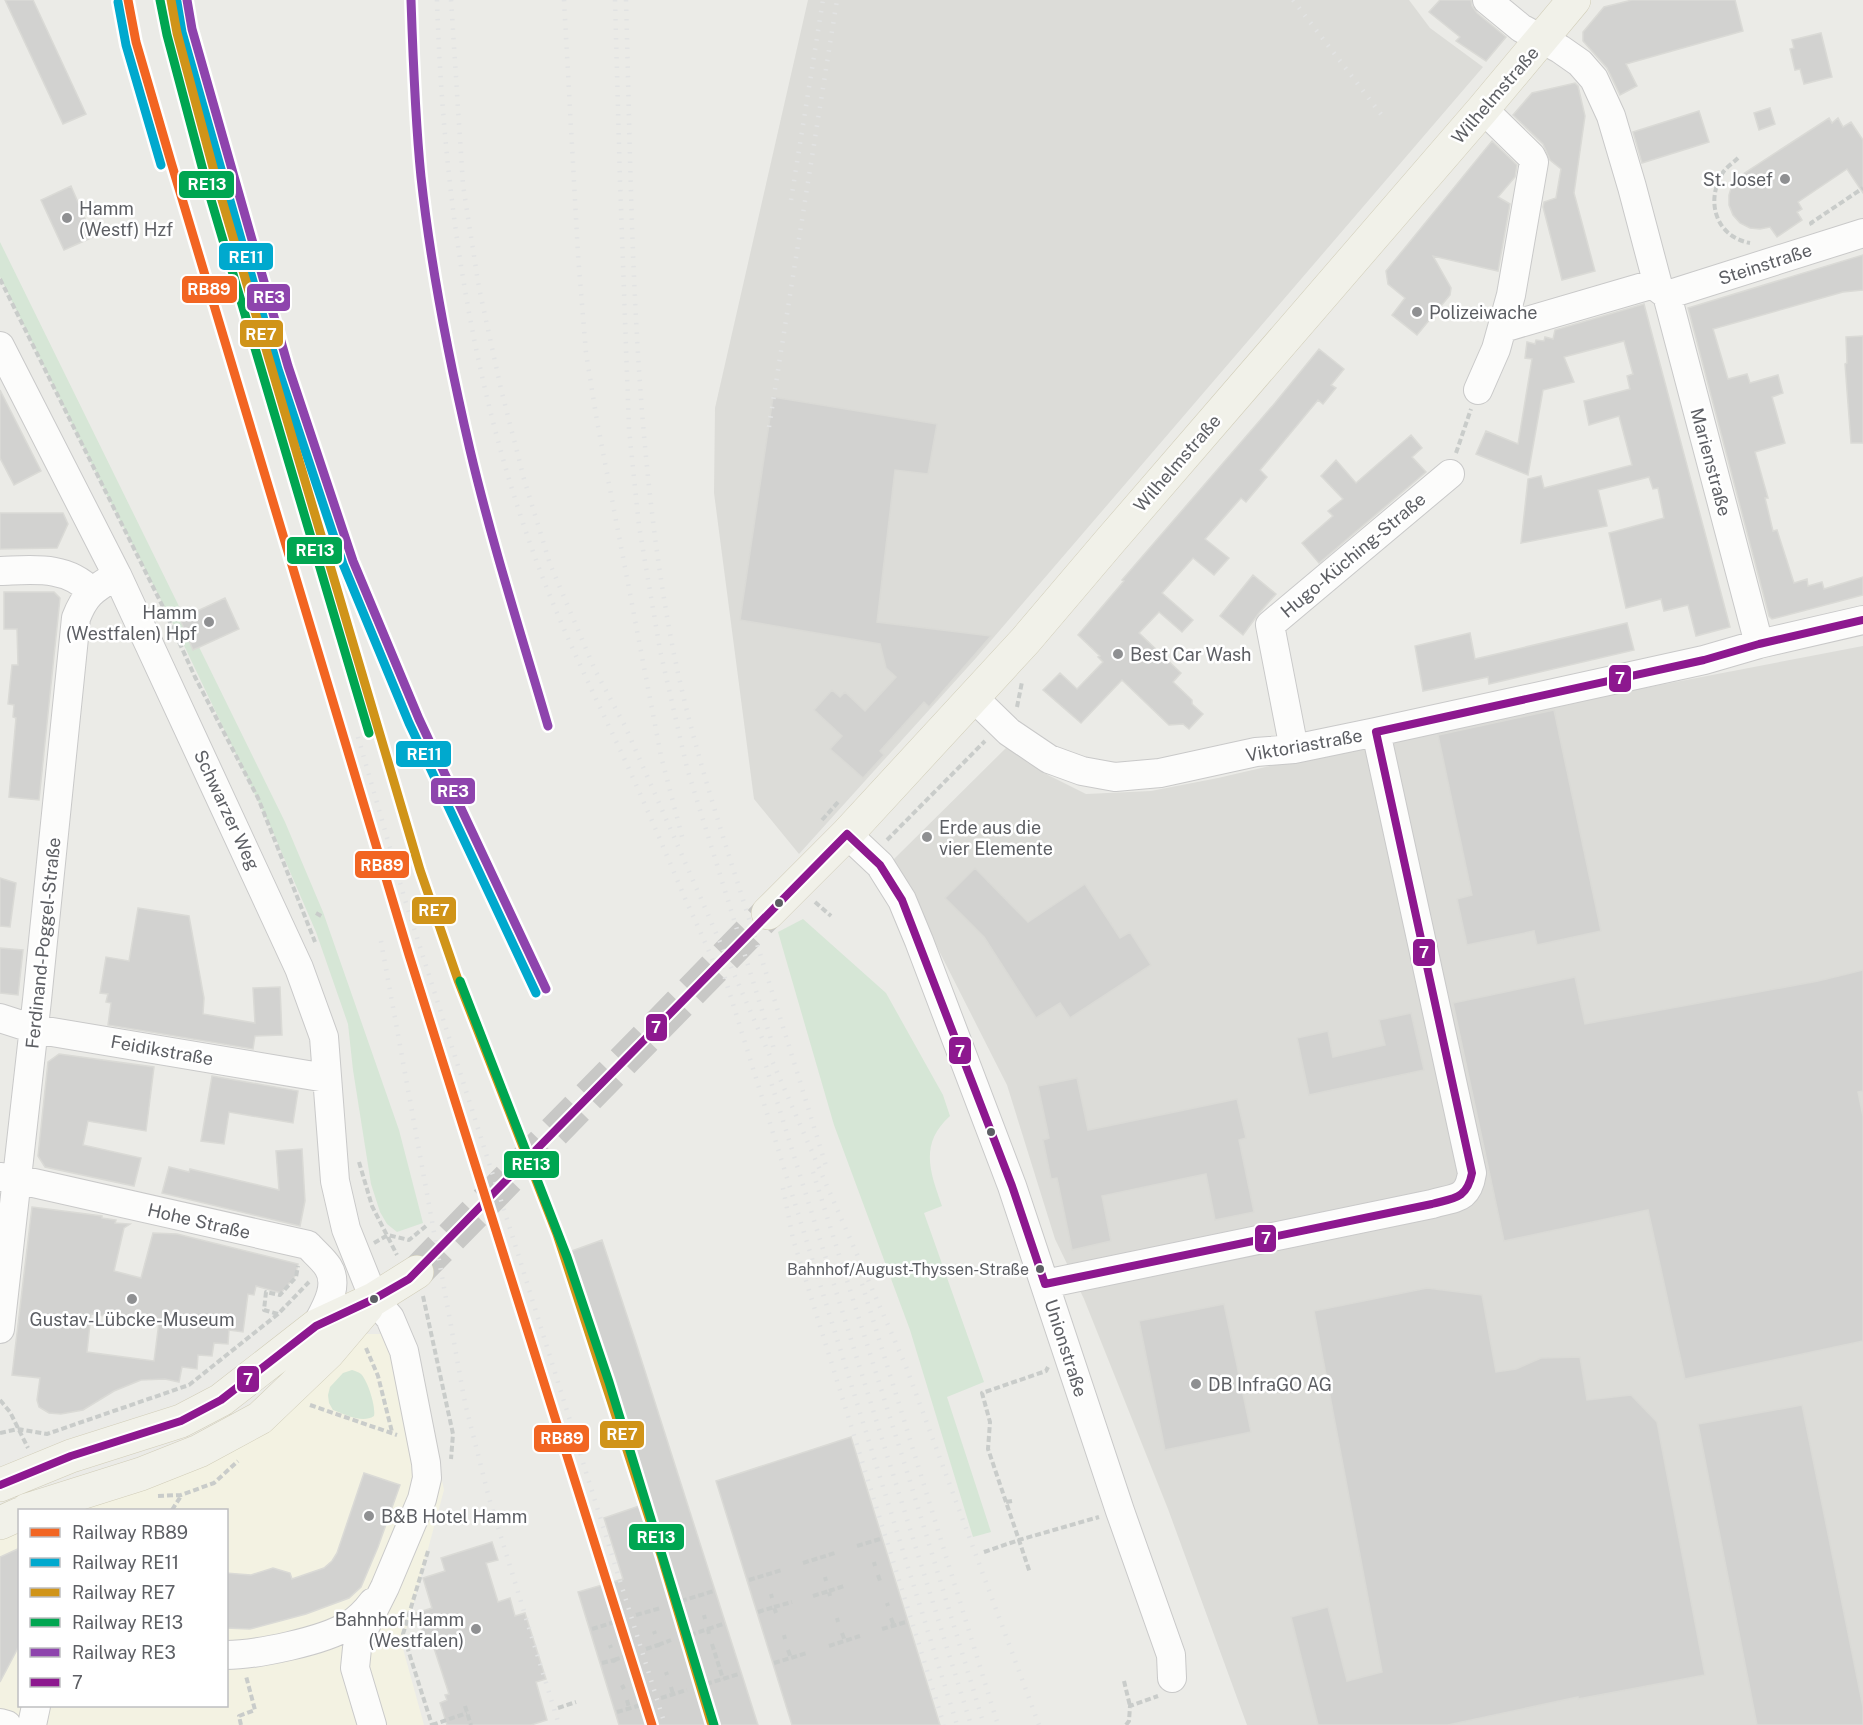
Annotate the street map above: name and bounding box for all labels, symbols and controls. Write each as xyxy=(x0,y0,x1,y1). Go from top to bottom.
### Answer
street label: Wilhelmstraße xyxy=(1447,42,1543,148)
place label: St. Josef xyxy=(1703,169,1773,190)
line badge: RE13 xyxy=(178,170,235,199)
marker: St. Josef xyxy=(1778,172,1792,186)
text: RE13 xyxy=(188,175,226,194)
place label: Hamm (Westf) Hzf xyxy=(79,198,173,240)
marker: Hamm (Westf) Hzf xyxy=(60,211,74,225)
street label: Steinstraße xyxy=(1716,239,1814,289)
line badge: RE11 xyxy=(218,242,274,271)
text: RE11 xyxy=(229,248,263,267)
line badge: RB89 xyxy=(181,275,238,304)
text: RB89 xyxy=(187,280,231,299)
line badge: RE3 xyxy=(246,283,291,312)
text: RE3 xyxy=(253,288,285,307)
place label: Polizeiwache xyxy=(1429,302,1538,323)
marker: Polizeiwache xyxy=(1410,305,1424,319)
line badge: RE7 xyxy=(239,319,284,348)
text: RE7 xyxy=(245,325,277,344)
street label: Marienstraße xyxy=(1686,406,1736,518)
street label: Wilhelmstraße xyxy=(1129,410,1225,516)
street label: Hugo-Küching-Straße xyxy=(1276,488,1430,622)
line badge: RE13 xyxy=(286,536,343,565)
text: RE13 xyxy=(296,541,334,560)
place label: Hamm (Westfalen) Hpf xyxy=(66,602,197,644)
marker: Hamm (Westfalen) Hpf xyxy=(202,615,216,629)
place label: Best Car Wash xyxy=(1130,644,1252,665)
marker: Best Car Wash xyxy=(1111,647,1125,661)
line badge: 7 xyxy=(1608,664,1632,693)
text: 7 xyxy=(1615,669,1625,688)
street label: Viktoriastraße xyxy=(1244,724,1364,766)
line badge: RE11 xyxy=(395,740,452,768)
text: RE11 xyxy=(407,745,441,764)
street label: Schwarzer Weg xyxy=(190,747,264,873)
line badge: RE3 xyxy=(430,777,476,805)
text: RE3 xyxy=(437,782,469,801)
place label: Erde aus die vier Elemente xyxy=(939,817,1053,859)
marker: Erde aus die vier Elemente xyxy=(920,830,934,844)
street label: Ferdinand-Poggel-Straße xyxy=(21,836,65,1050)
line badge: RB89 xyxy=(354,850,410,879)
text: RB89 xyxy=(360,856,404,875)
line badge: RE7 xyxy=(411,896,457,925)
unlabelled marker xyxy=(773,897,785,909)
text: RE7 xyxy=(418,901,450,920)
line badge: 7 xyxy=(1412,938,1436,967)
text: 7 xyxy=(1419,943,1429,962)
line badge: 7 xyxy=(645,1013,668,1042)
text: 7 xyxy=(651,1018,661,1037)
street label: Feidikstraße xyxy=(109,1031,215,1069)
line badge: 7 xyxy=(948,1036,972,1065)
text: 7 xyxy=(955,1042,965,1061)
unlabelled marker xyxy=(985,1126,997,1138)
line badge: RE13 xyxy=(503,1150,560,1179)
text: RE13 xyxy=(512,1155,550,1174)
street label: Hohe Straße xyxy=(146,1199,252,1243)
line badge: 7 xyxy=(1254,1224,1277,1253)
text: 7 xyxy=(1261,1229,1271,1248)
place label: Bahnhof/August-Thyssen-Straße xyxy=(787,1260,1029,1279)
marker: Bahnhof/August-Thyssen-Straße xyxy=(1034,1263,1046,1275)
marker: Gustav-Lübcke-Museum xyxy=(125,1292,139,1306)
unlabelled marker xyxy=(368,1293,380,1305)
street label: Unionstraße xyxy=(1040,1297,1092,1399)
place label: Gustav-Lübcke-Museum xyxy=(30,1309,234,1330)
line badge: 7 xyxy=(236,1365,260,1393)
text: 7 xyxy=(243,1370,253,1389)
place label: DB InfraGO AG xyxy=(1208,1374,1332,1395)
marker: DB InfraGO AG xyxy=(1189,1377,1203,1391)
line badge: RE7 xyxy=(599,1420,645,1449)
line badge: RB89 xyxy=(533,1424,590,1453)
text: RE7 xyxy=(606,1425,638,1444)
text: RB89 xyxy=(540,1429,584,1448)
place label: B&B Hotel Hamm xyxy=(381,1506,527,1527)
legend xyxy=(18,1509,228,1707)
marker: B&B Hotel Hamm xyxy=(362,1509,376,1523)
text: Railway RB89 xyxy=(72,1522,188,1543)
line badge: RE13 xyxy=(628,1523,685,1551)
text: RE13 xyxy=(637,1528,675,1547)
text: Railway RE11 xyxy=(72,1552,179,1573)
text: Railway RE7 xyxy=(72,1582,175,1603)
place label: Bahnhof Hamm (Westfalen) xyxy=(335,1609,464,1651)
text: Railway RE13 xyxy=(72,1612,183,1633)
marker: Bahnhof Hamm (Westfalen) xyxy=(469,1622,483,1636)
text: Railway RE3 xyxy=(72,1642,176,1663)
text: 7 xyxy=(72,1672,83,1693)

